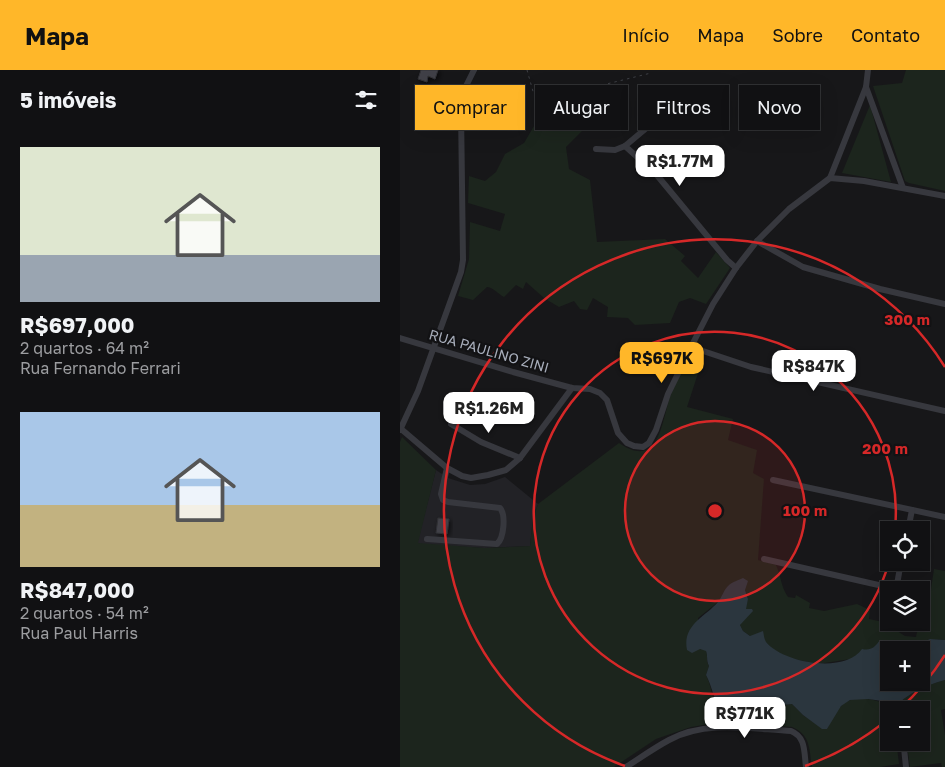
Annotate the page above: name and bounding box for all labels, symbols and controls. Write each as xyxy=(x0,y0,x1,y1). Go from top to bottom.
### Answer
text: Mapa xyxy=(25,21,89,50)
text: Início xyxy=(622,24,669,46)
text: Mapa xyxy=(697,24,744,46)
text: Sobre xyxy=(772,24,823,46)
text: Contato xyxy=(851,24,920,46)
chip: Comprar xyxy=(415,85,525,130)
chip: Alugar xyxy=(535,85,628,130)
chip: Filtros xyxy=(638,85,729,130)
chip: Novo xyxy=(739,85,820,130)
icon: filters xyxy=(352,86,380,114)
text: 5 imóveis xyxy=(20,87,116,113)
pin: R$1.77M xyxy=(634,144,726,187)
text: R$1.77M xyxy=(647,151,713,171)
icon: home xyxy=(155,180,245,270)
text: 300 m xyxy=(884,310,930,328)
text: R$697,000 xyxy=(20,312,134,338)
street label: RUA PAULINO ZINI xyxy=(427,325,551,376)
text: 2 quartos · 64 m² xyxy=(20,338,149,358)
pin: R$697K xyxy=(621,342,703,384)
text: R$697K xyxy=(631,348,693,368)
pin: R$847K xyxy=(773,350,855,392)
text: R$847K xyxy=(783,356,845,376)
text: Rua Fernando Ferrari xyxy=(20,358,181,378)
pin: R$1.26M xyxy=(443,392,535,434)
text: R$1.26M xyxy=(454,398,524,418)
text: 200 m xyxy=(862,439,908,457)
icon: home xyxy=(155,445,245,535)
text: 100 m xyxy=(783,501,827,519)
centre of rings xyxy=(706,502,724,520)
map controls xyxy=(880,521,930,751)
button: locate xyxy=(880,521,930,571)
text: R$847,000 xyxy=(20,577,134,603)
button: layers xyxy=(880,581,930,631)
text: 2 quartos · 54 m² xyxy=(20,603,149,623)
text: Rua Paul Harris xyxy=(20,623,138,643)
button: + xyxy=(880,641,930,691)
pin: R$771K xyxy=(704,696,786,739)
button: − xyxy=(880,701,930,751)
text: R$771K xyxy=(715,703,775,723)

